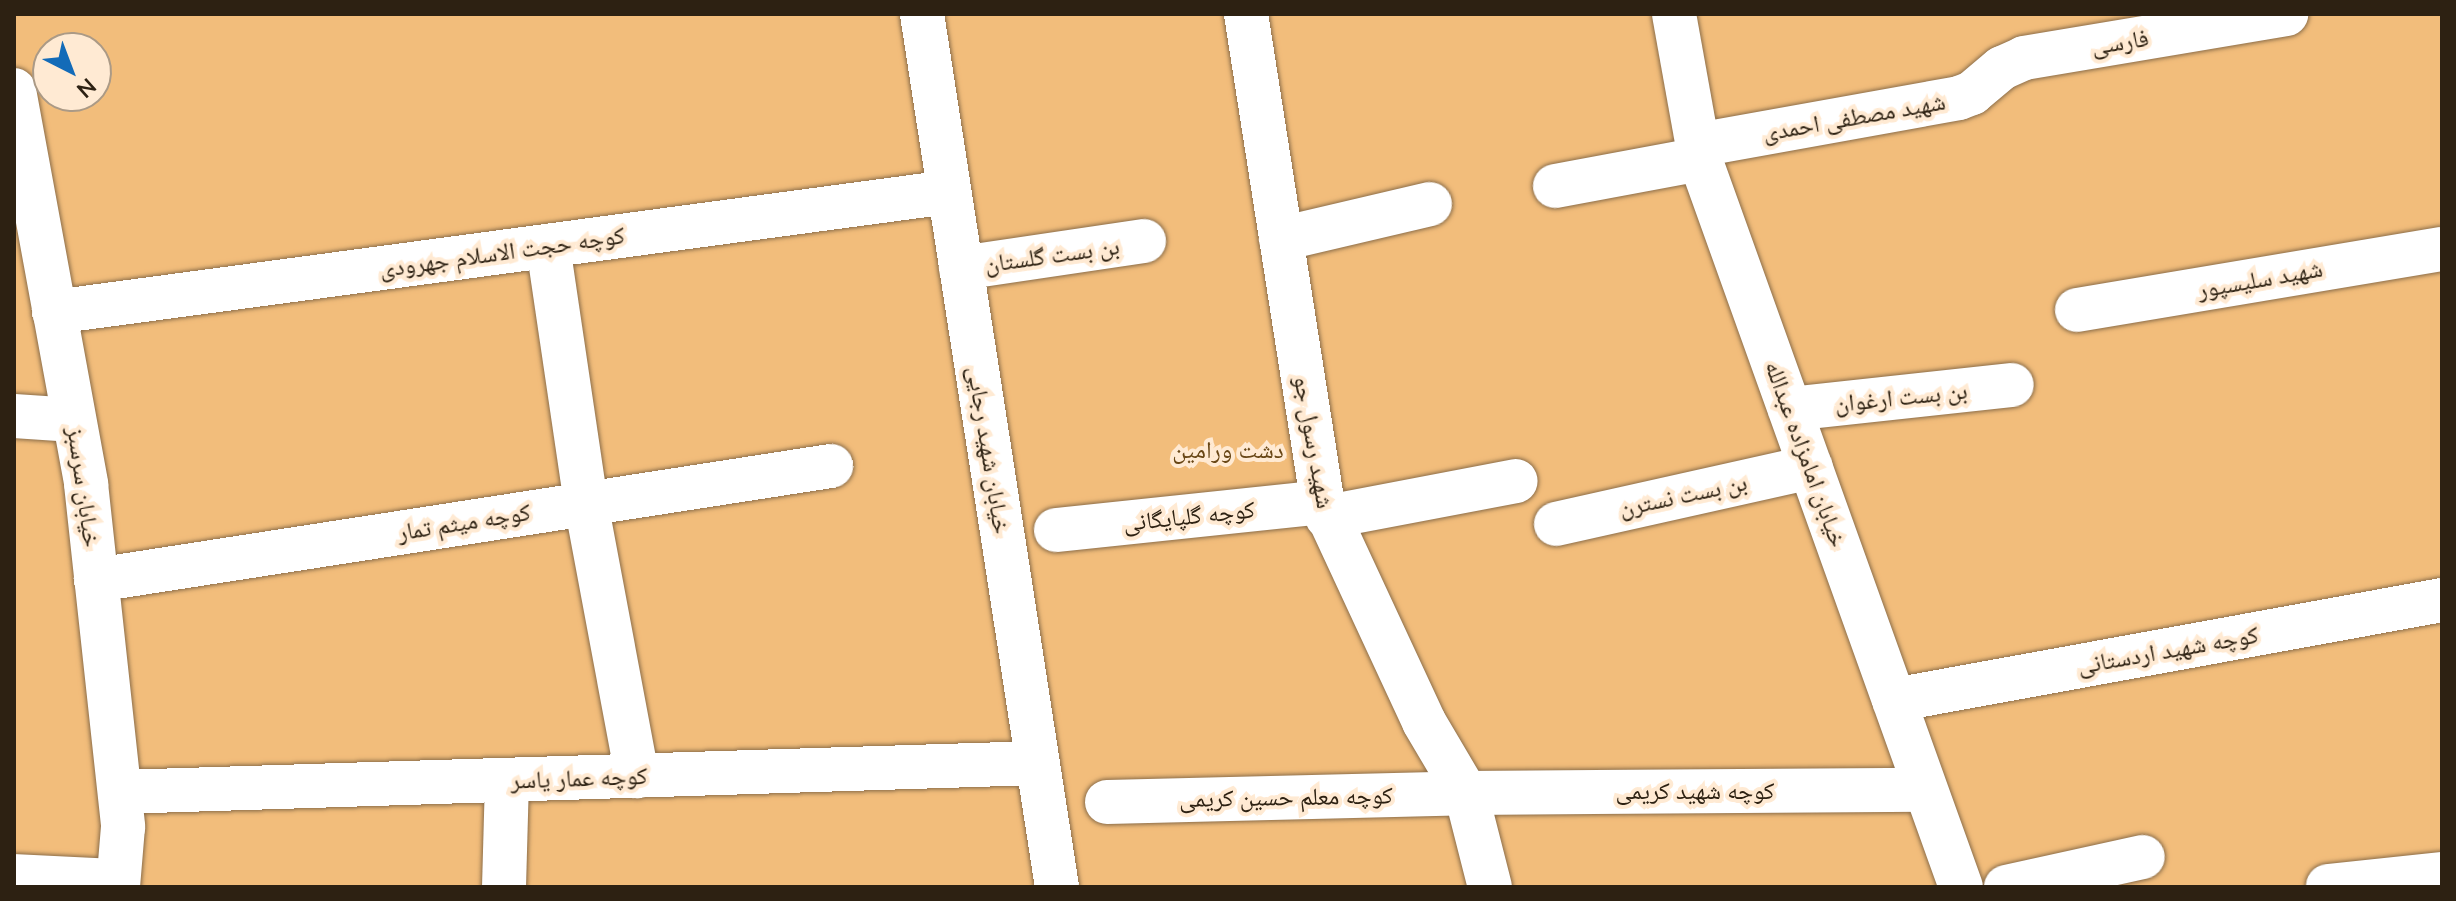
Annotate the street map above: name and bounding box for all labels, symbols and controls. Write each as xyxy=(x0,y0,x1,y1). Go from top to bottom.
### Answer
street label: فارسی xyxy=(2089,23,2151,61)
north arrow xyxy=(32,32,112,112)
text: N xyxy=(71,72,102,104)
street label: شهید مصطفی احمدی xyxy=(1760,87,1948,147)
street label: کوچه حجت الاسلام جهرودی xyxy=(378,221,626,283)
street label: بن بست گلستان xyxy=(983,231,1121,279)
street label: شهید سلیسپور xyxy=(2195,254,2325,304)
street label: خیابان امامزاده عبدالله xyxy=(1759,357,1853,551)
street label: خیابان شهید رجایی xyxy=(962,364,1016,536)
street label: شهید رسول جو xyxy=(1288,373,1340,511)
street label: بن بست ارغوان xyxy=(1833,376,1969,418)
street label: خیابان سرسبز xyxy=(61,425,107,549)
park label: دشت ورامین xyxy=(1172,436,1284,464)
street label: بن بست نسترن xyxy=(1616,467,1750,523)
street label: کوچه گلپایگانی xyxy=(1122,495,1256,537)
street label: کوچه میثم تمار xyxy=(395,497,533,547)
street label: کوچه شهید اردستانی xyxy=(2075,620,2261,680)
street label: کوچه عمار یاسر xyxy=(510,761,648,795)
street label: کوچه شهید کریمی xyxy=(1615,777,1775,805)
street label: کوچه معلم حسین کریمی xyxy=(1179,781,1393,813)

